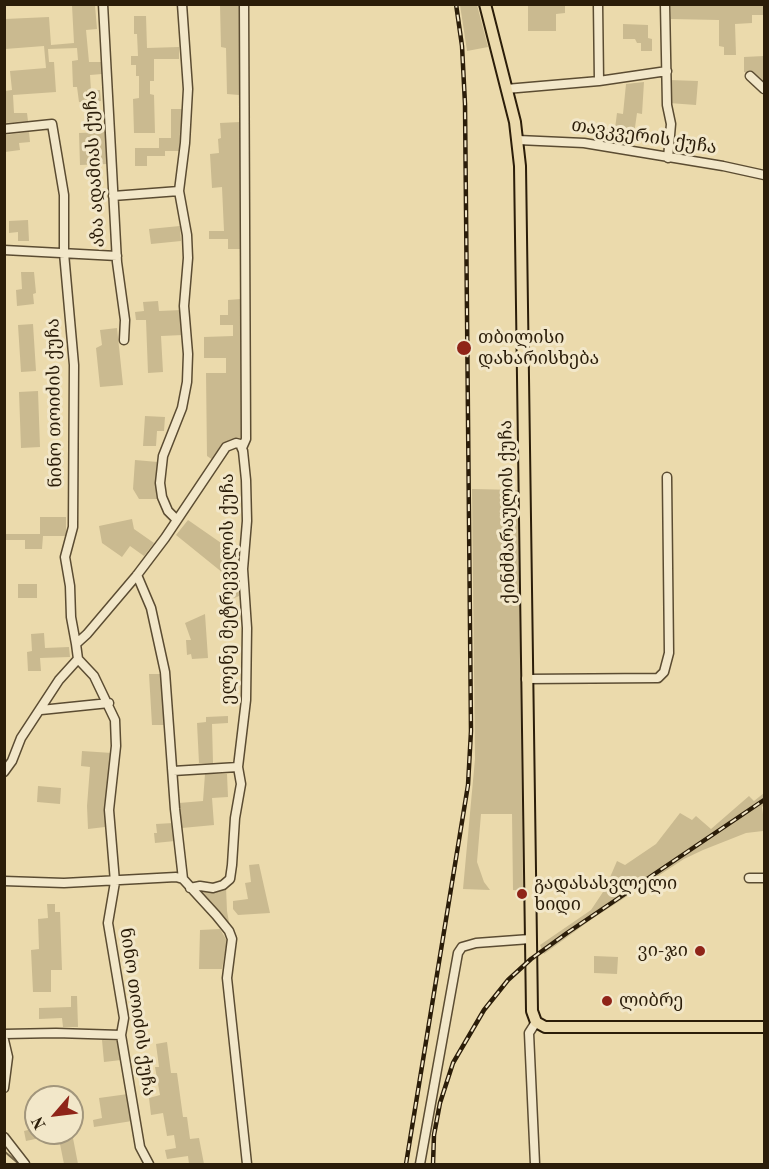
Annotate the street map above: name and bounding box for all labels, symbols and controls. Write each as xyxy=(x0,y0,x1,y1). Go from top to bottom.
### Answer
street label: აზა ადამიას ქუჩა xyxy=(80,90,110,248)
street label: თავკვერის ქუჩა xyxy=(570,115,718,159)
street label: ნინო თოიძის ქუჩა xyxy=(43,318,67,488)
place label: თბილისი დახარისხება xyxy=(478,327,599,370)
marker: თბილისი დახარისხება xyxy=(455,339,473,357)
street label: ქინძმარაულის ქუჩა xyxy=(496,420,520,604)
street label: ელენე მეტრეველის ქუჩა xyxy=(217,473,239,705)
place label: გადასასვლელი ხიდი xyxy=(534,873,677,916)
marker: გადასასვლელი ხიდი xyxy=(515,887,529,901)
street label: ნინო თოიძის ქუჩა xyxy=(114,926,160,1098)
place label: ვი-ჯი xyxy=(638,940,688,962)
marker: ვი-ჯი xyxy=(693,944,707,958)
place label: ლიბრე xyxy=(619,990,684,1012)
marker: ლიბრე xyxy=(600,994,614,1008)
north arrow xyxy=(24,1085,84,1145)
text: N xyxy=(30,1113,50,1132)

